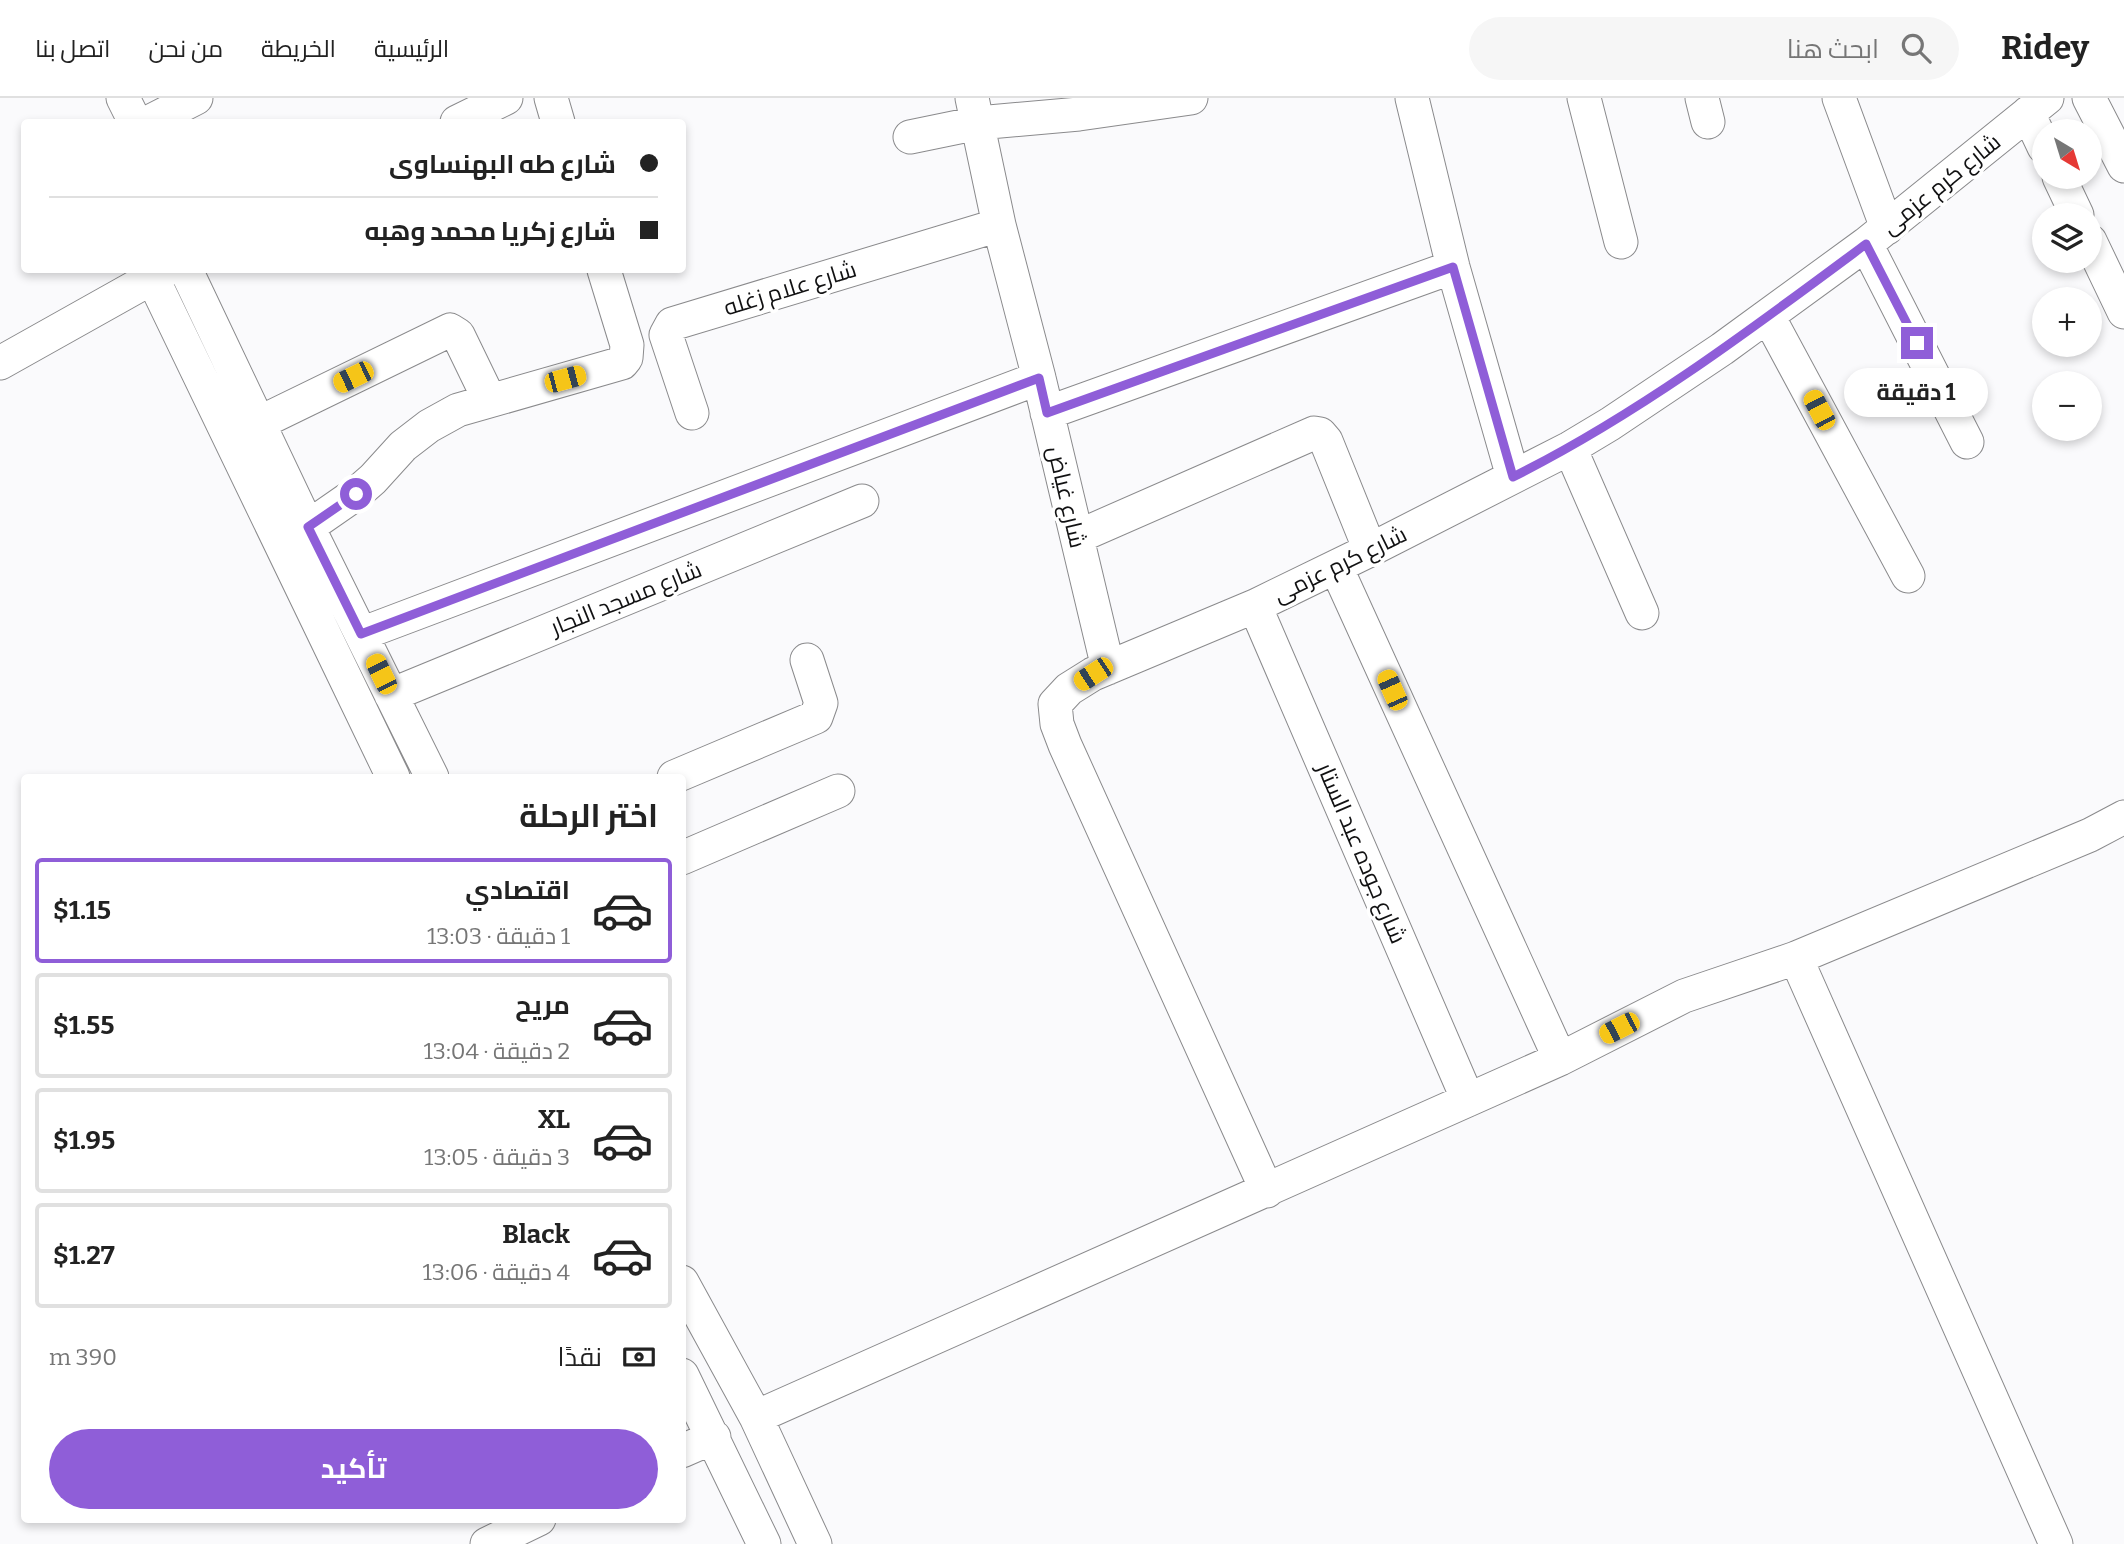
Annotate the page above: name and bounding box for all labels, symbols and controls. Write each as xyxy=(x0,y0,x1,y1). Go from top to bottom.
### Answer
search box xyxy=(1469,17,1959,80)
text: Ridey xyxy=(2001,28,2089,68)
icon: search xyxy=(1897,29,1935,67)
text: ابحث هنا xyxy=(1787,34,1879,65)
text: اتصل بنا xyxy=(35,35,110,63)
text: من نحن xyxy=(148,35,223,63)
text: الخريطة xyxy=(261,35,336,63)
text: الرئيسية xyxy=(374,35,449,63)
north arrow xyxy=(2032,119,2102,189)
map controls xyxy=(2032,119,2102,441)
street label: شارع كرم عزمى xyxy=(1876,127,2007,242)
text: شارع طه البهنساوى xyxy=(389,149,616,180)
button: layers xyxy=(2032,203,2102,273)
text: شارع زكريا محمد وهبه xyxy=(364,216,616,247)
street label: شارع علام زغله xyxy=(720,255,860,323)
button: + xyxy=(2032,287,2102,357)
route end xyxy=(1901,327,1933,359)
car xyxy=(330,358,377,396)
car xyxy=(542,363,589,395)
callout: 1 دقيقة xyxy=(1845,368,1989,416)
button: − xyxy=(2032,371,2102,441)
text: 1 دقيقة xyxy=(1876,378,1956,406)
car xyxy=(1800,387,1839,433)
street label: شارع غياض xyxy=(1040,443,1092,551)
route start xyxy=(340,478,372,510)
street label: شارع كرم عزمى xyxy=(1269,520,1412,610)
street label: شارع مسجد النجار xyxy=(545,555,706,644)
car xyxy=(363,651,400,697)
car xyxy=(1070,654,1117,694)
car xyxy=(1374,667,1411,713)
street label: شارع جوده عبد الستار xyxy=(1309,757,1413,948)
text: اختر الرحلة xyxy=(519,797,658,835)
text: اقتصادي xyxy=(465,875,570,906)
icon: car xyxy=(591,879,654,942)
text: $1.15 xyxy=(53,895,111,926)
text: 1 دقيقة · 13:03 xyxy=(427,922,570,950)
text: مريح xyxy=(515,990,570,1021)
icon: car xyxy=(591,994,654,1057)
car xyxy=(1596,1009,1643,1047)
text: $1.55 xyxy=(53,1010,115,1041)
text: 2 دقيقة · 13:04 xyxy=(424,1037,570,1065)
text: XL xyxy=(538,1104,570,1135)
icon: car xyxy=(591,1109,654,1172)
text: $1.95 xyxy=(53,1125,115,1156)
text: 3 دقيقة · 13:05 xyxy=(424,1143,570,1171)
text: Black xyxy=(502,1219,570,1250)
icon: car xyxy=(591,1224,654,1287)
text: $1.27 xyxy=(53,1240,115,1271)
text: 4 دقيقة · 13:06 xyxy=(423,1258,570,1286)
icon: cash xyxy=(620,1338,658,1376)
text: نقدًا xyxy=(558,1342,602,1373)
text: 390 m xyxy=(49,1343,117,1371)
button: تأكيد xyxy=(49,1429,658,1509)

